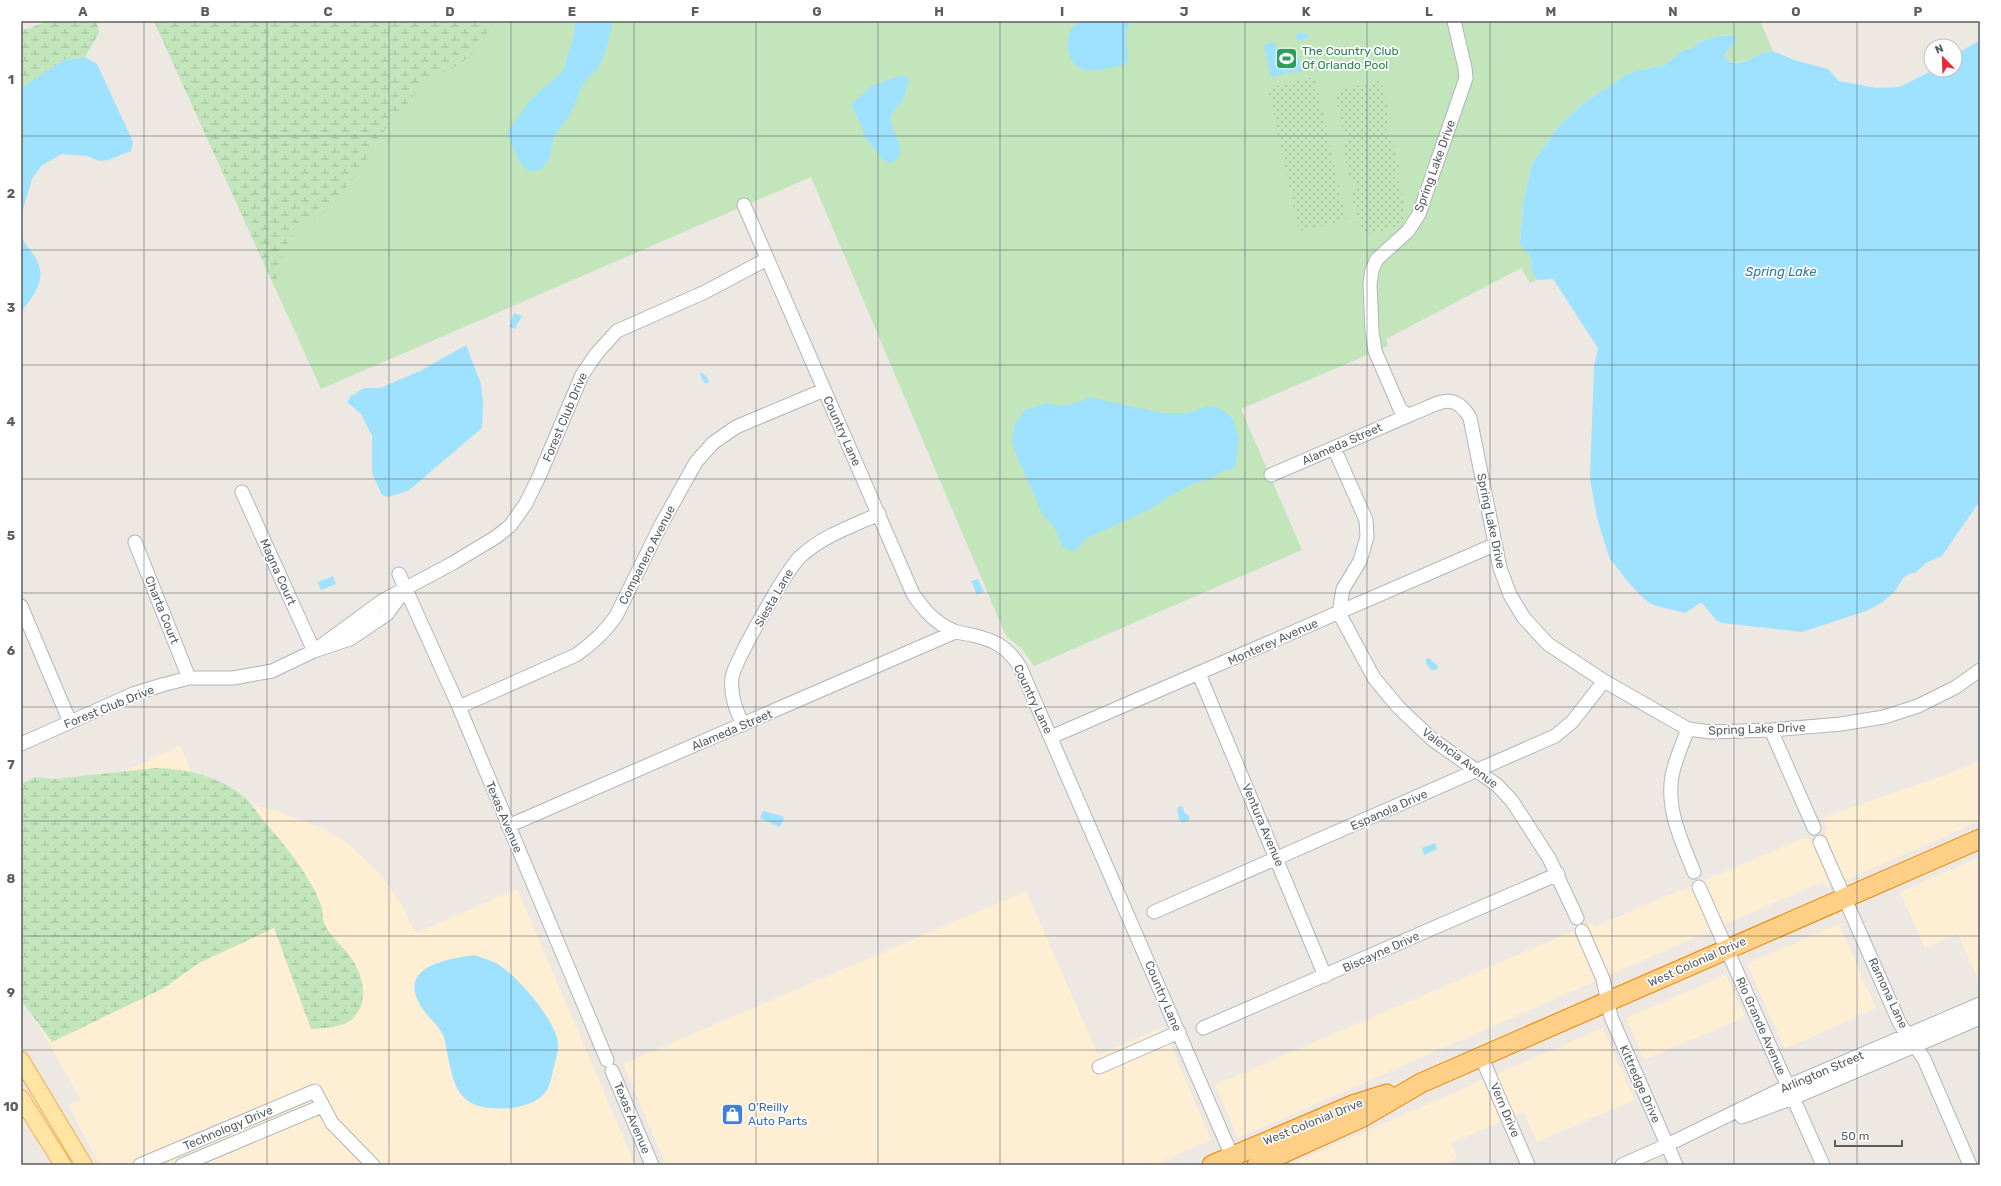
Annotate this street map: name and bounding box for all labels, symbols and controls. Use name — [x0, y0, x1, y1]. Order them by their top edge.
text: A — [78, 4, 88, 19]
text: B — [200, 4, 210, 19]
text: C — [323, 4, 333, 19]
text: D — [445, 4, 455, 19]
text: E — [568, 4, 576, 19]
text: F — [691, 4, 699, 19]
text: G — [812, 4, 822, 19]
text: H — [934, 4, 944, 19]
text: I — [1060, 4, 1064, 19]
text: J — [1180, 4, 1188, 19]
text: K — [1302, 4, 1311, 19]
text: L — [1425, 4, 1433, 19]
text: M — [1546, 4, 1556, 19]
text: N — [1668, 4, 1678, 19]
text: O — [1791, 4, 1801, 19]
text: P — [1914, 4, 1923, 19]
north arrow — [1923, 38, 1963, 78]
text: N — [1933, 42, 1946, 57]
place label: The Country Club Of Orlando Pool — [1302, 44, 1399, 72]
sports icon: The Country Club Of Orlando Pool — [1273, 45, 1299, 71]
text: 1 — [8, 72, 14, 87]
street label: Spring Lake Drive — [1412, 118, 1458, 214]
text: 2 — [7, 186, 15, 201]
water label: Spring Lake — [1745, 264, 1817, 280]
text: 3 — [7, 300, 16, 315]
street label: Forest Club Drive — [540, 370, 590, 464]
street label: Country Lane — [820, 394, 864, 468]
text: 4 — [7, 414, 16, 429]
street label: Alameda Street — [1300, 420, 1385, 468]
street label: Spring Lake Drive — [1474, 472, 1508, 570]
street label: Companero Avenue — [616, 503, 678, 607]
text: 5 — [7, 528, 15, 543]
street label: Magna Court — [257, 536, 299, 608]
street label: Siesta Lane — [752, 566, 796, 630]
street label: Charta Court — [142, 574, 182, 646]
street label: Monterey Avenue — [1226, 616, 1320, 668]
text: 6 — [7, 643, 16, 658]
street label: Country Lane — [1011, 662, 1055, 736]
street label: Forest Club Drive — [62, 682, 156, 731]
street label: Alameda Street — [690, 707, 775, 753]
street label: Spring Lake Drive — [1708, 720, 1806, 738]
street label: Valencia Avenue — [1419, 725, 1501, 791]
text: 7 — [7, 757, 15, 772]
street label: Texas Avenue — [483, 779, 525, 855]
street label: Ventura Avenue — [1239, 781, 1287, 869]
street label: Espanola Drive — [1348, 787, 1430, 833]
text: 8 — [7, 871, 16, 886]
street label: Biscayne Drive — [1340, 929, 1422, 975]
street label: West Colonial Drive — [1646, 934, 1749, 990]
street label: Ramona Lane — [1866, 955, 1911, 1031]
street label: Country Lane — [1142, 959, 1184, 1034]
street label: Rio Grande Avenue — [1733, 975, 1789, 1077]
text: 9 — [7, 985, 15, 1000]
street label: Kittredge Drive — [1617, 1043, 1663, 1125]
street label: Arlington Street — [1778, 1048, 1866, 1096]
street label: Texas Avenue — [611, 1080, 653, 1156]
street label: Vern Drive — [1487, 1081, 1523, 1140]
street label: West Colonial Drive — [1261, 1096, 1365, 1148]
text: 10 — [3, 1099, 19, 1114]
place label: O'Reilly Auto Parts — [748, 1100, 807, 1128]
shop icon: O'Reilly Auto Parts — [719, 1101, 745, 1127]
street label: Technology Drive — [181, 1103, 275, 1153]
scale bar — [1835, 1122, 1902, 1148]
text: 50 m — [1841, 1129, 1869, 1143]

